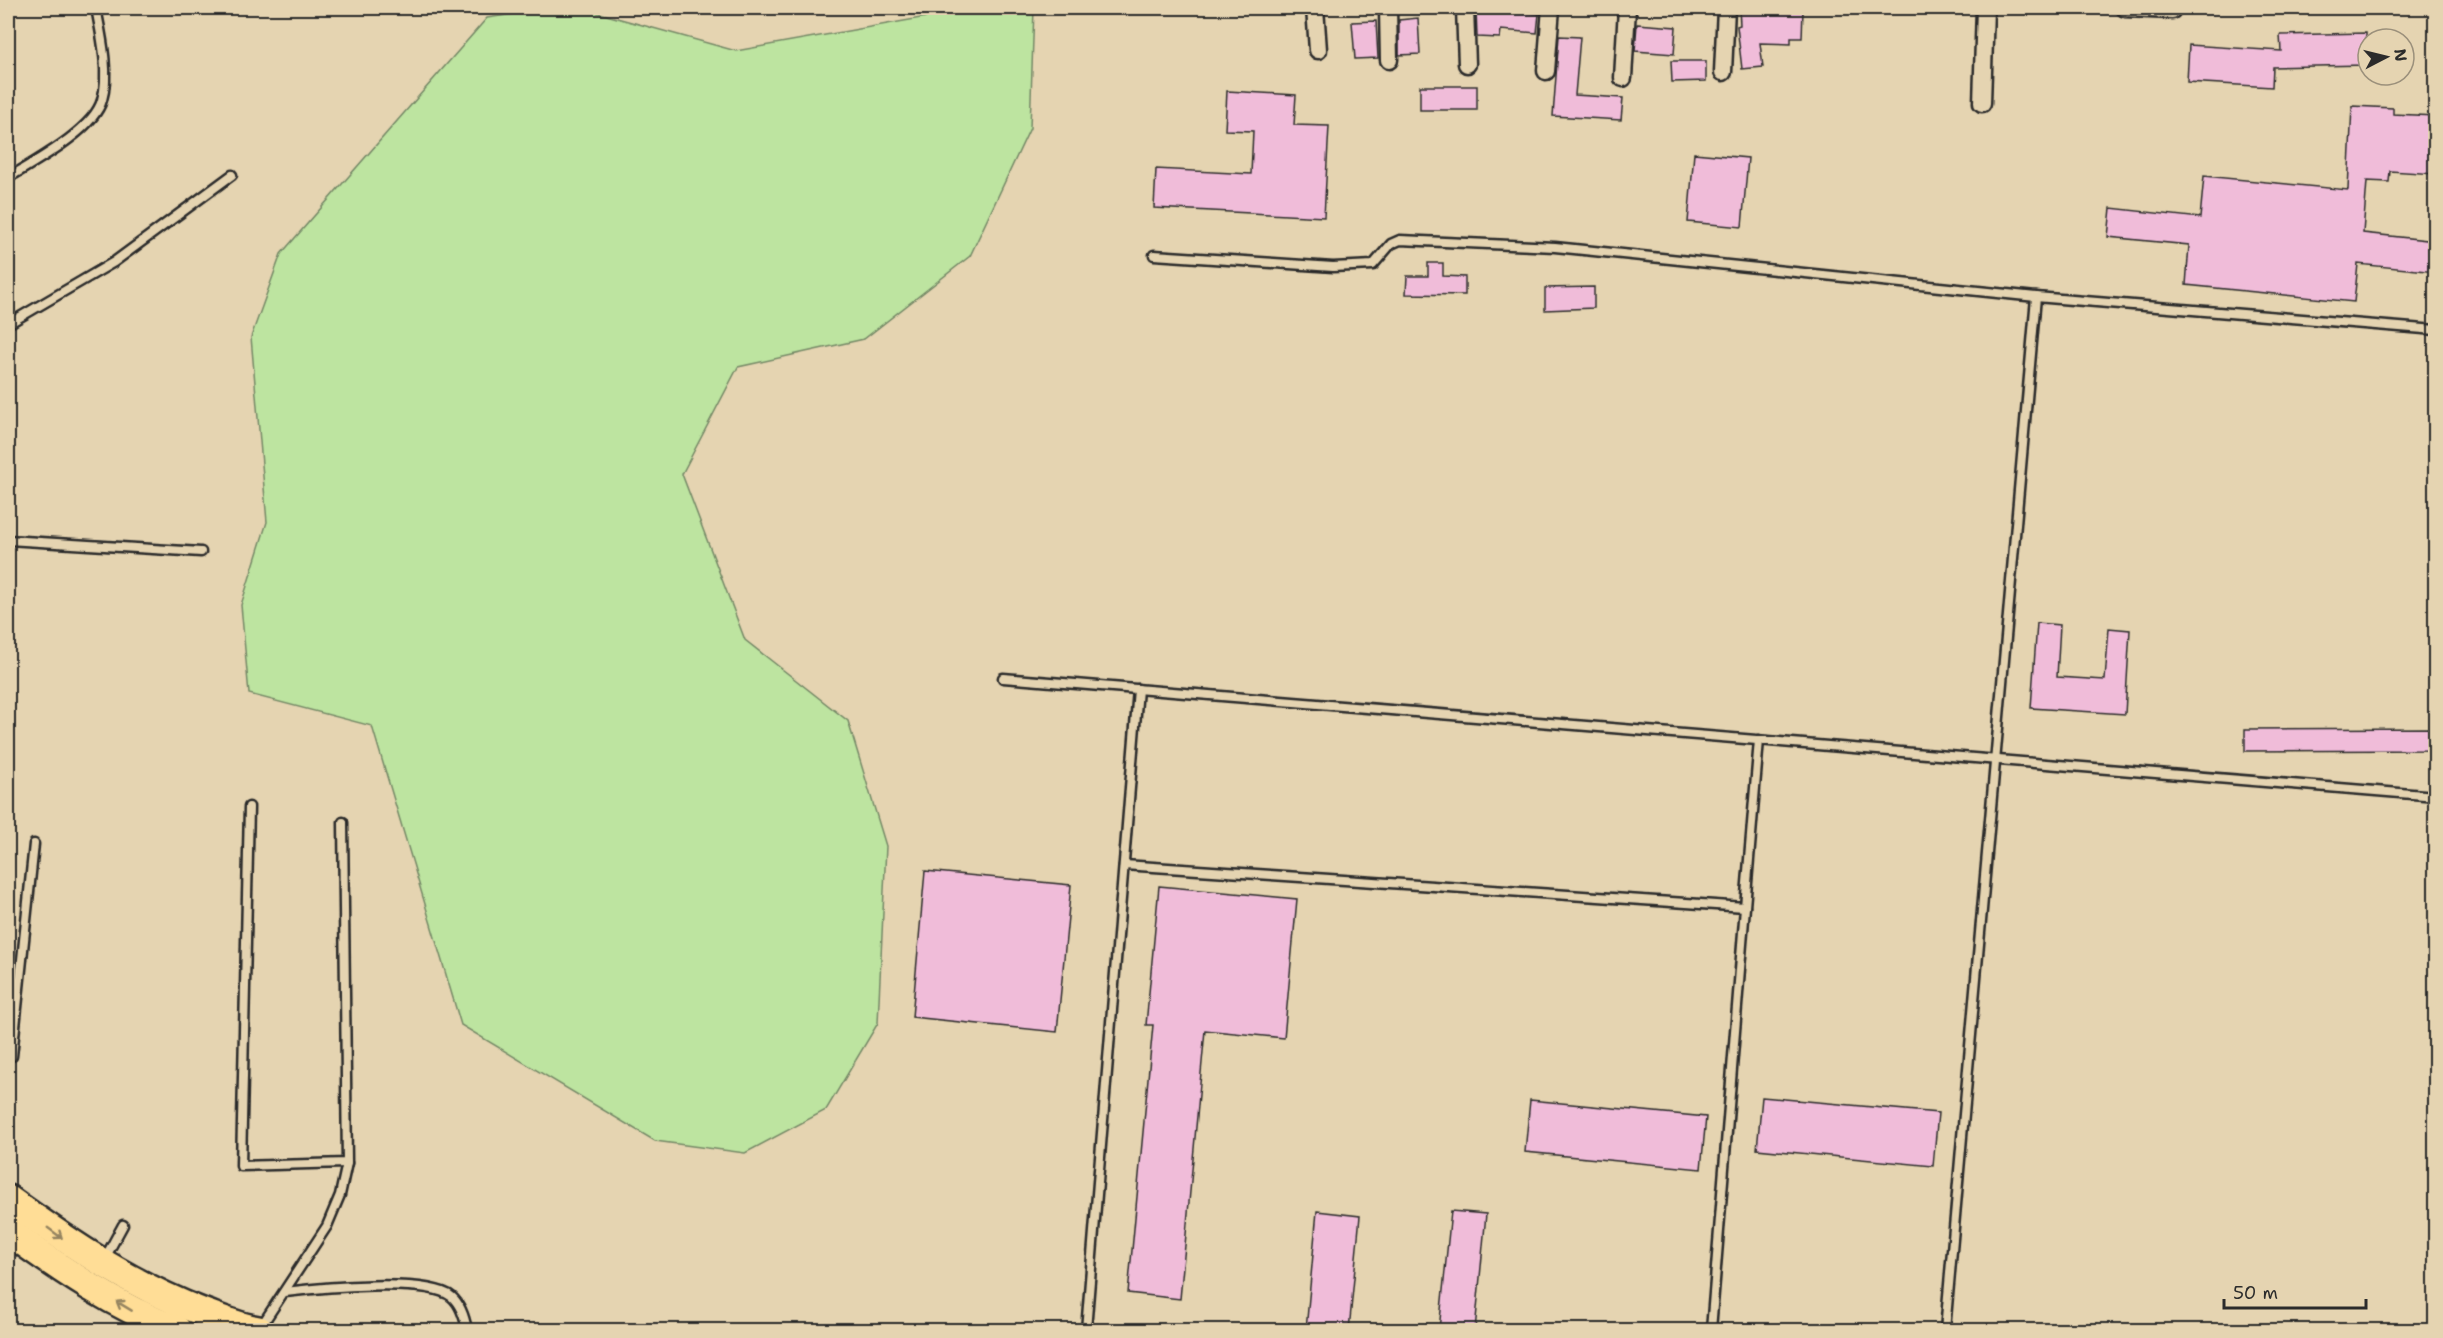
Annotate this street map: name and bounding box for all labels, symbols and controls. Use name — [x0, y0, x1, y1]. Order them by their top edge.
north arrow — [2356, 27, 2416, 87]
text: N — [2389, 48, 2412, 63]
one-way arrow — [46, 1227, 62, 1239]
scale bar — [2224, 1272, 2366, 1310]
text: 50 m — [2233, 1281, 2278, 1305]
one-way arrow — [116, 1300, 133, 1312]

